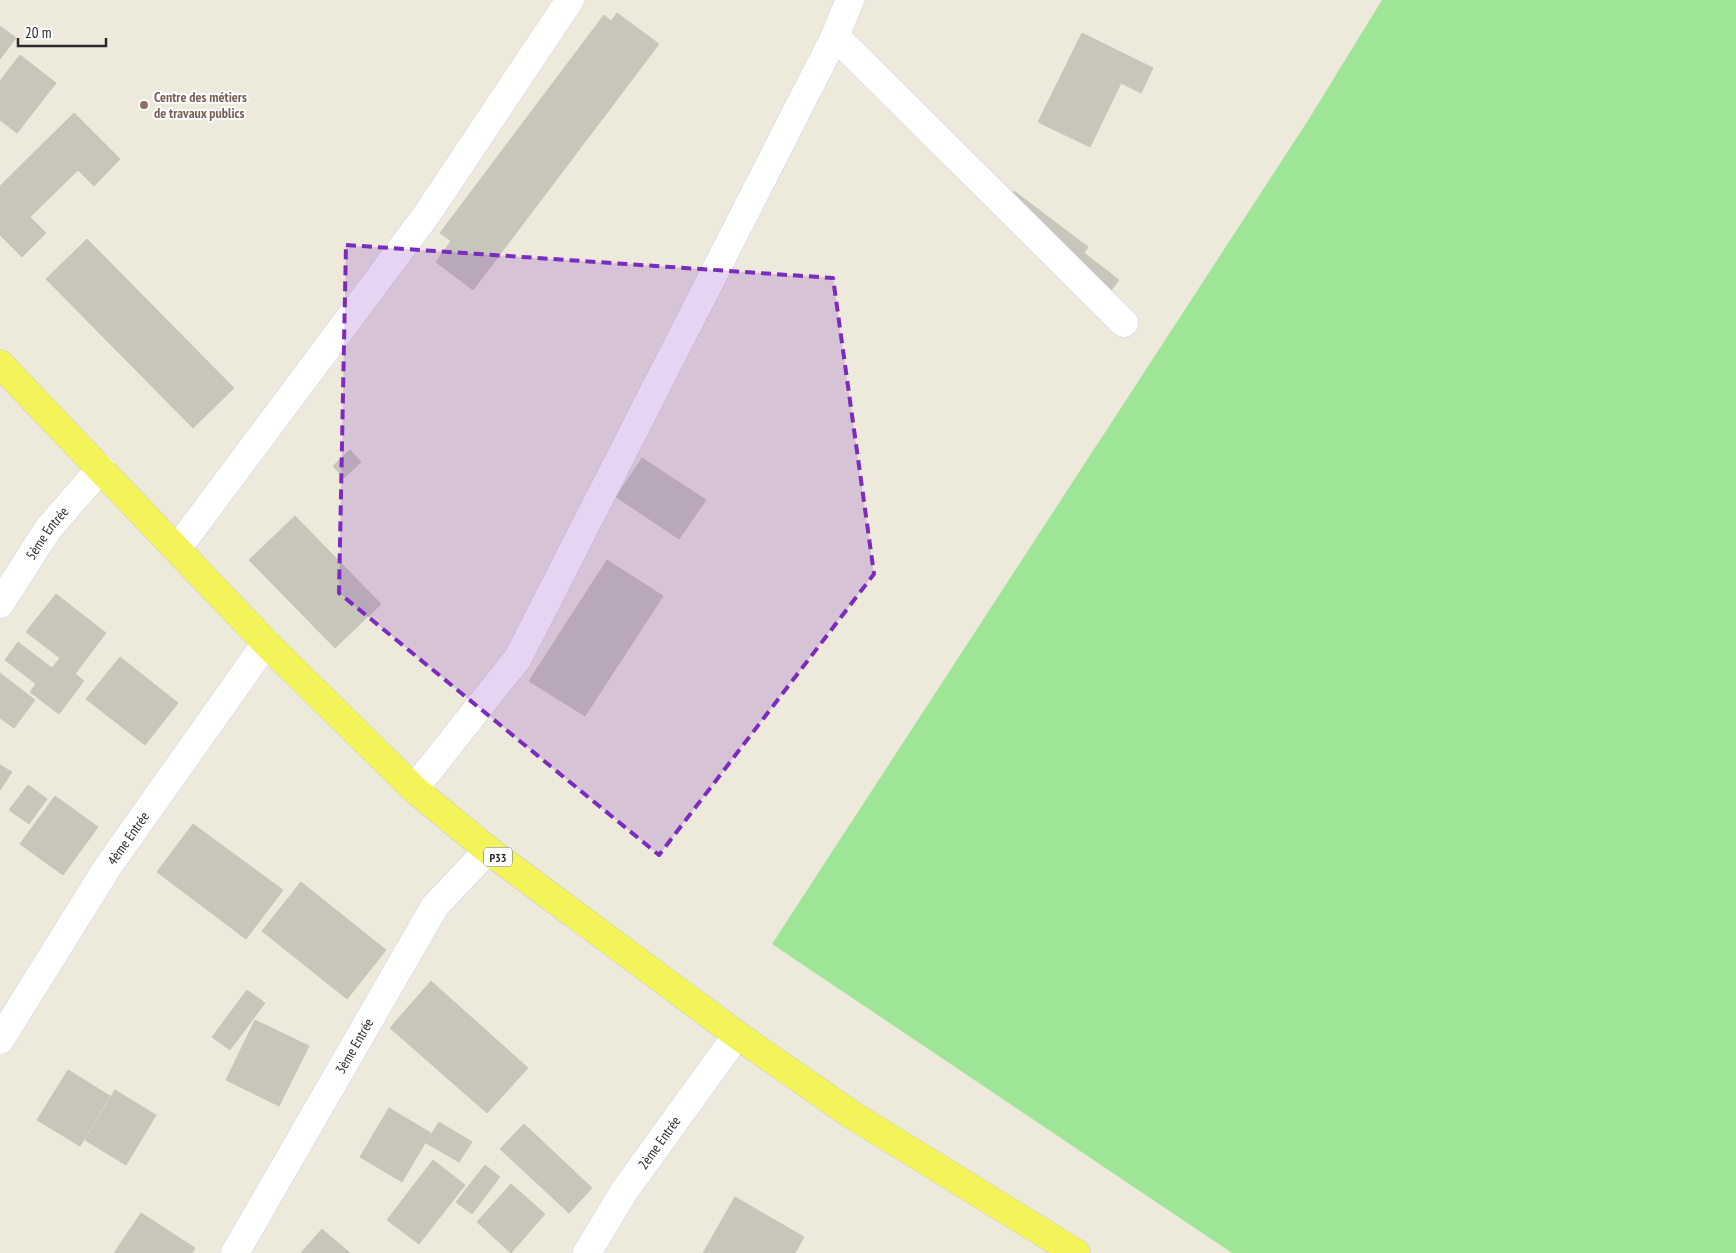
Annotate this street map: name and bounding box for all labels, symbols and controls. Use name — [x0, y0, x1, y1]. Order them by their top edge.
scale bar — [18, 15, 105, 47]
text: 20 m — [25, 23, 51, 42]
place label: Centre des métiers de travaux publics — [154, 88, 247, 122]
marker: Centre des métiers de travaux publics — [138, 99, 150, 111]
street label: 5ème Entrée — [22, 503, 72, 563]
street label: 4ème Entrée — [103, 808, 153, 868]
road number: P33 — [484, 848, 512, 866]
street label: 3ème Entrée — [331, 1015, 378, 1077]
street label: 2ème Entrée — [634, 1112, 685, 1173]

